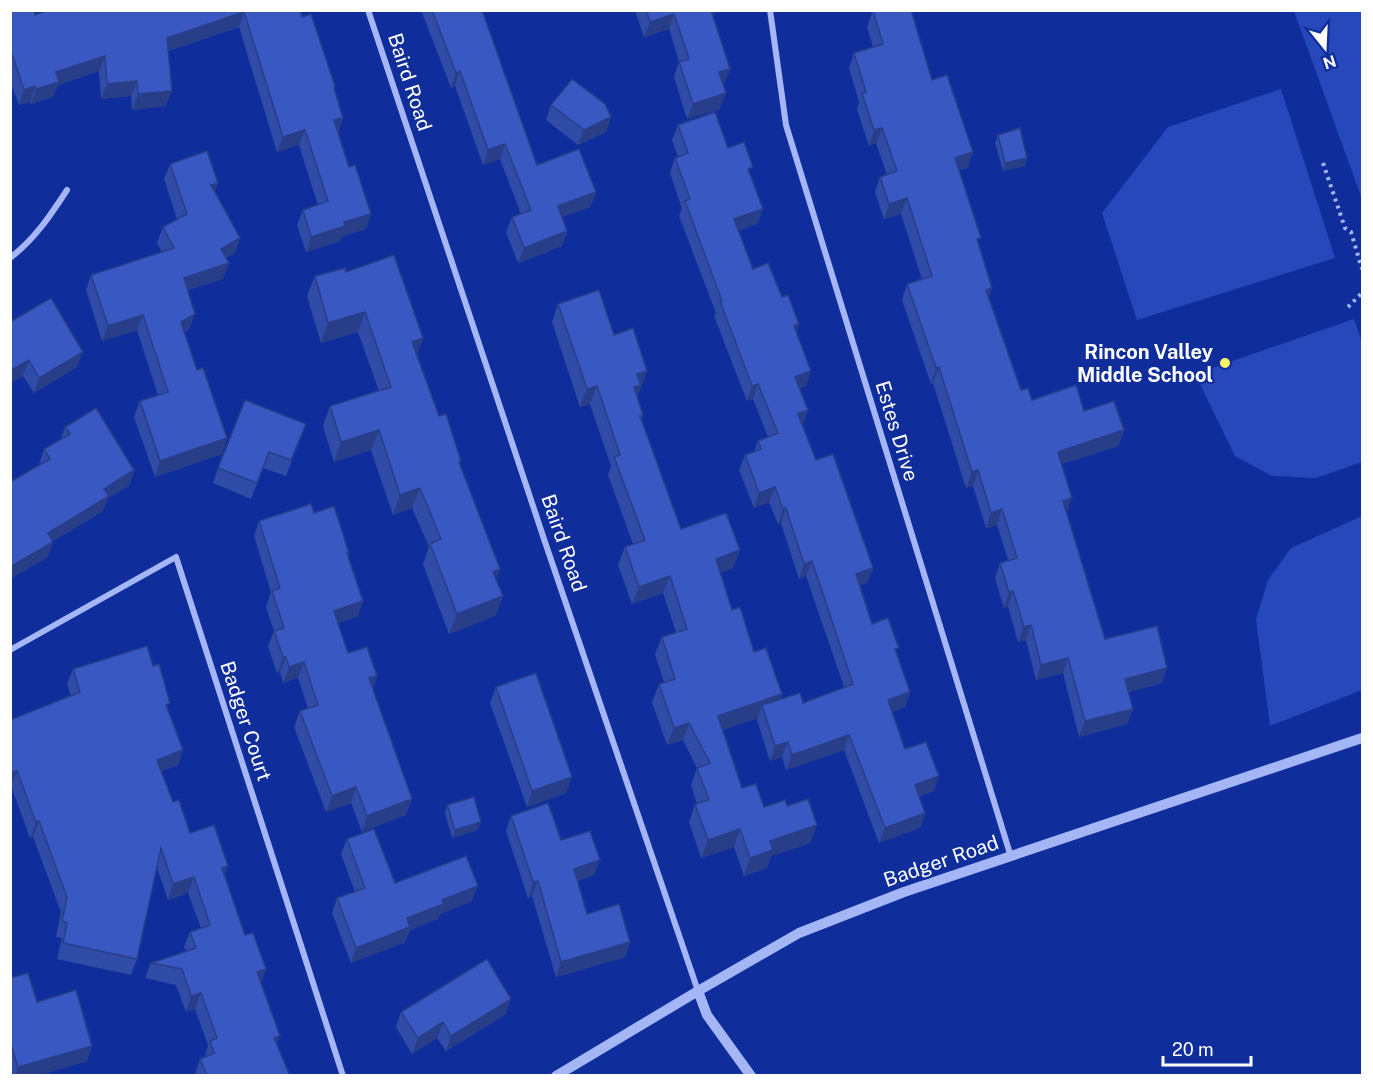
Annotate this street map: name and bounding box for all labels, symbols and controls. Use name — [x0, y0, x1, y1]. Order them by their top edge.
north arrow — [1295, 18, 1355, 78]
street label: Baird Road — [383, 30, 437, 134]
text: N — [1321, 51, 1338, 73]
place label: Rincon Valley Middle School — [1077, 340, 1213, 387]
marker: Rincon Valley Middle School — [1218, 356, 1232, 370]
street label: Estes Drive — [870, 378, 924, 484]
street label: Baird Road — [536, 491, 592, 595]
street label: Badger Court — [215, 658, 277, 784]
street label: Badger Road — [880, 830, 1002, 892]
scale bar — [1163, 1029, 1252, 1067]
text: 20 m — [1172, 1039, 1214, 1060]

